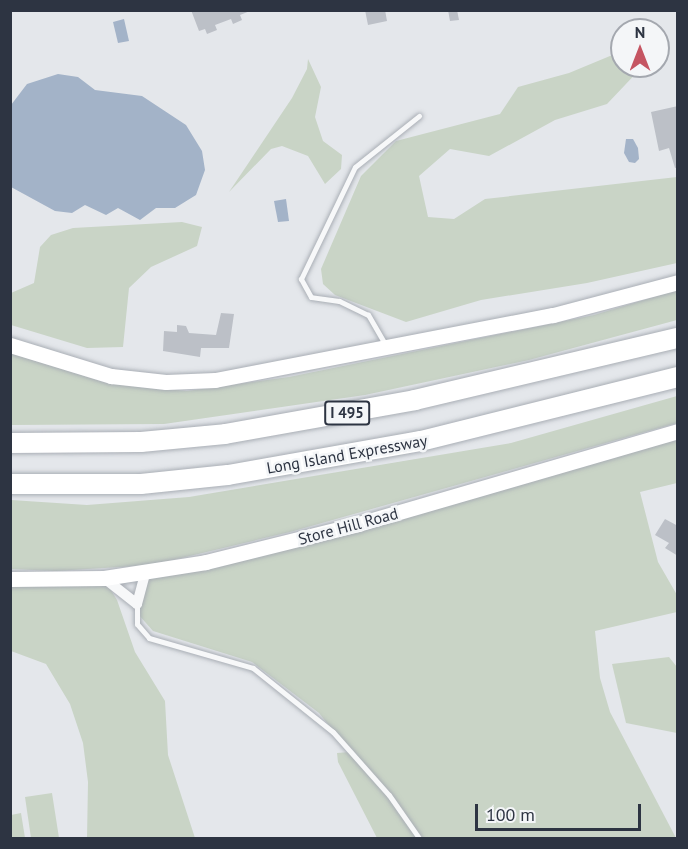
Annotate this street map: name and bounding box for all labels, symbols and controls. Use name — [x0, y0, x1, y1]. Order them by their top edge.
north arrow — [610, 18, 670, 78]
text: N — [635, 22, 645, 42]
road number: I 495 — [323, 401, 371, 425]
street label: Long Island Expressway — [265, 430, 429, 478]
street label: Store Hill Road — [296, 503, 400, 549]
scale bar — [478, 792, 644, 830]
text: 100 m — [486, 803, 535, 826]

